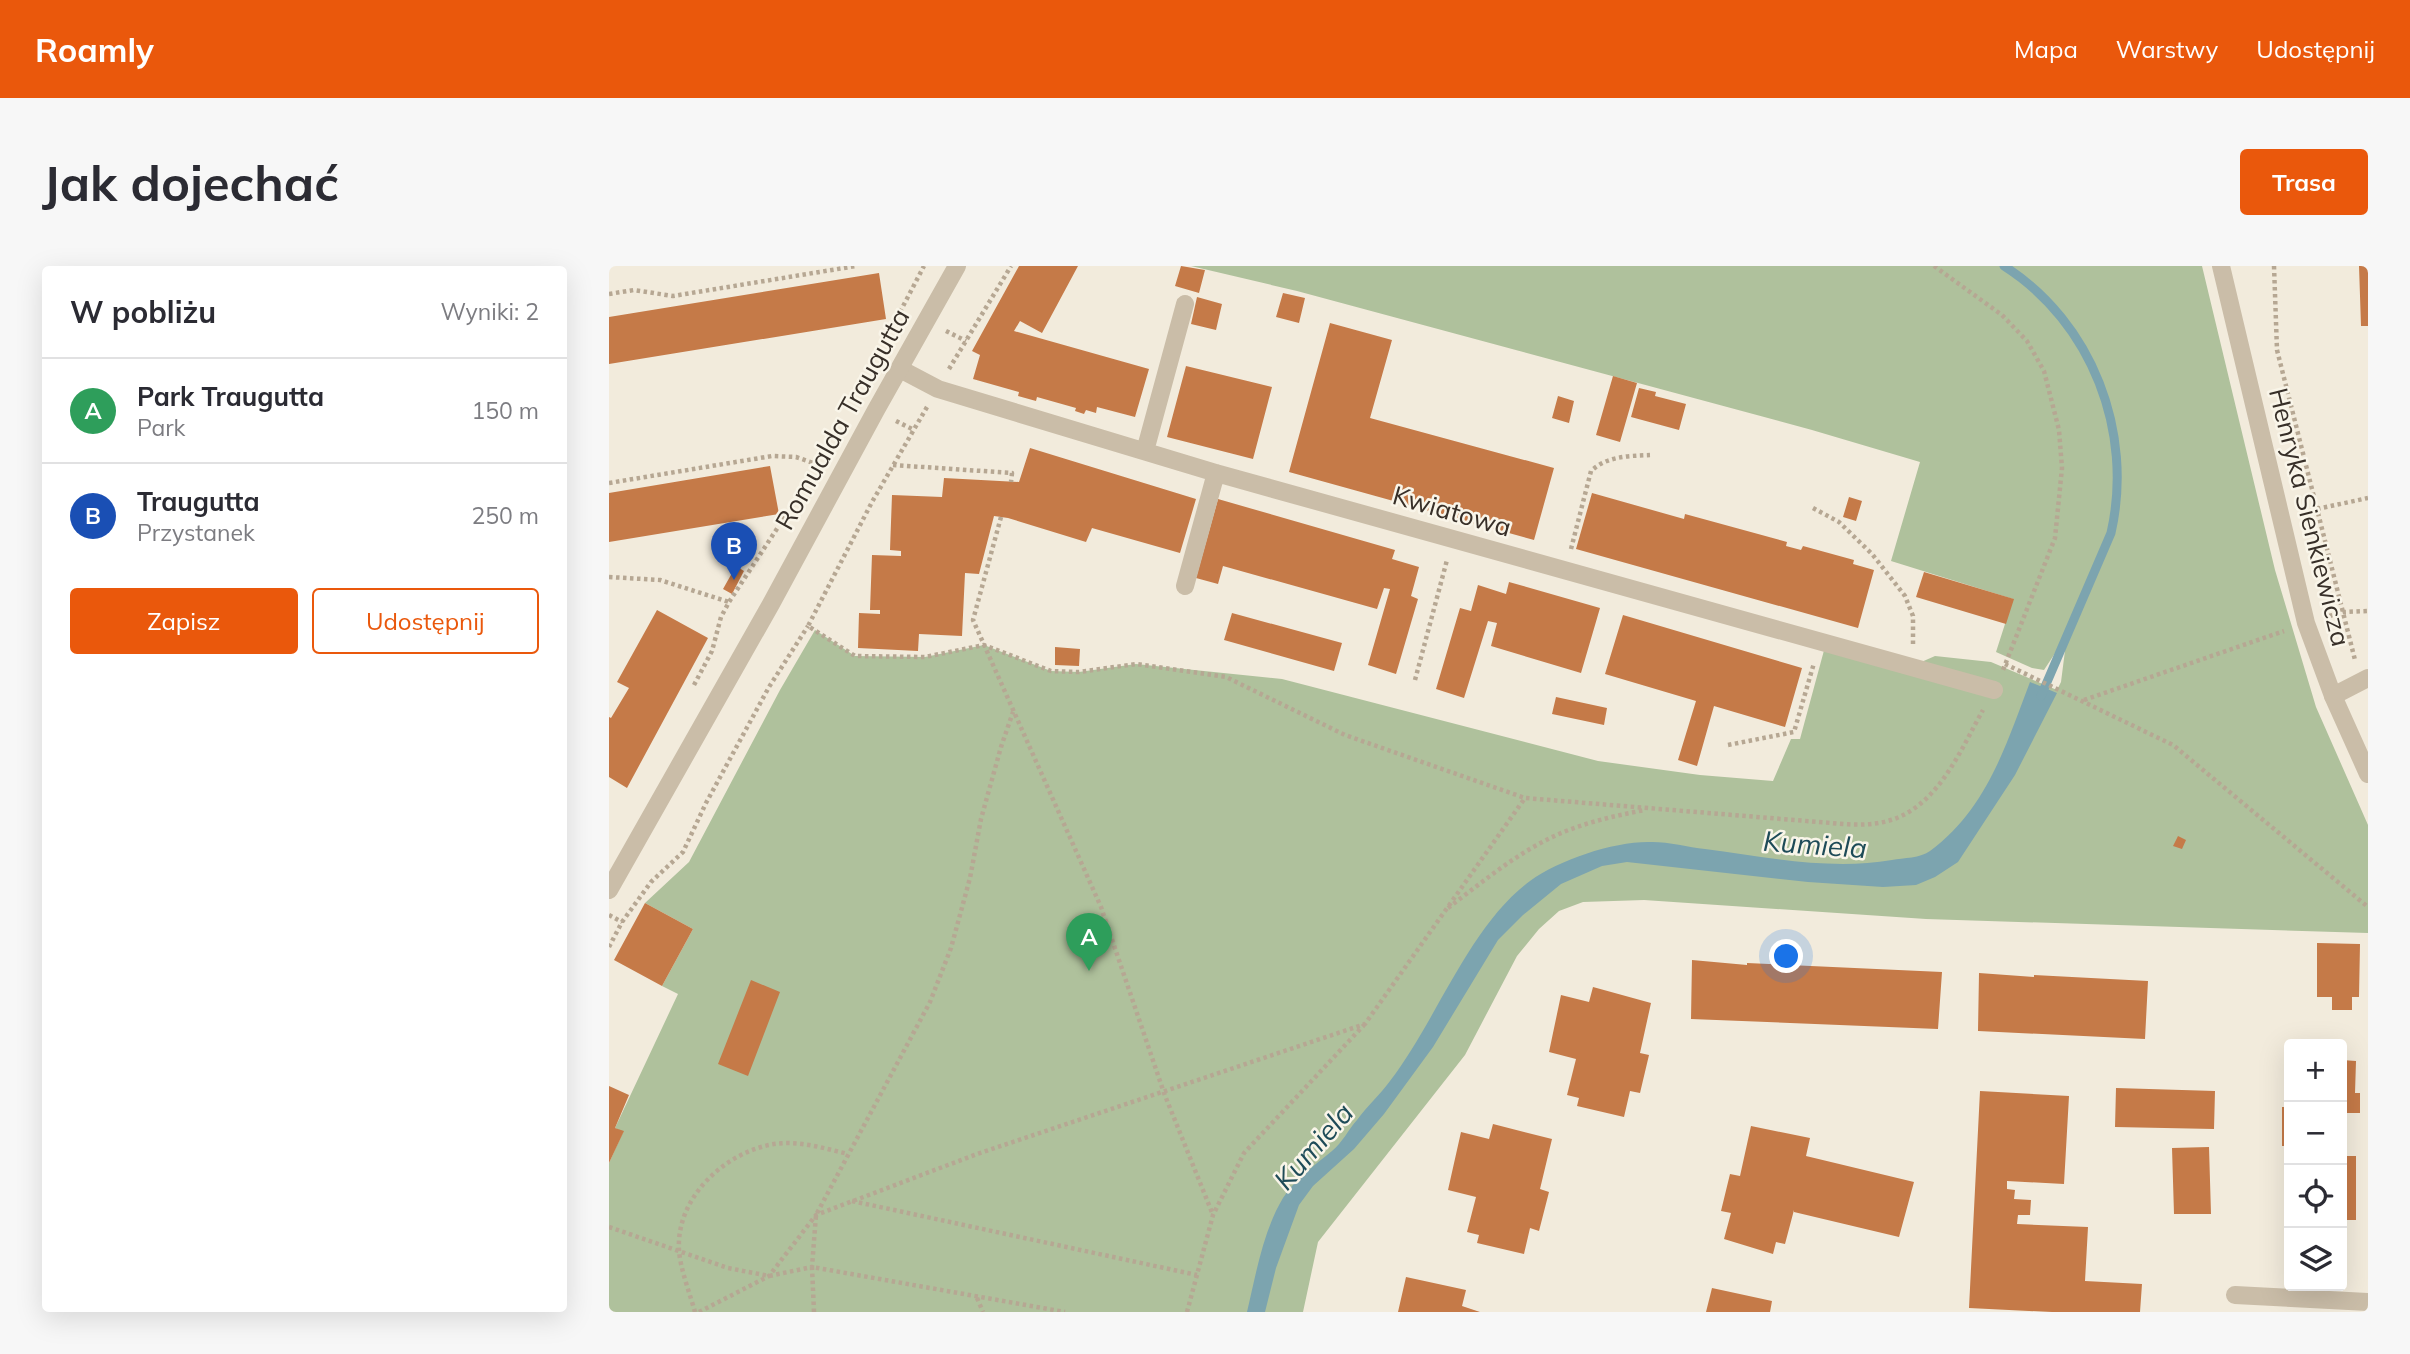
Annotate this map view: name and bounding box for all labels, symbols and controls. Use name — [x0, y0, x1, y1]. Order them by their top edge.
text: Roamly — [35, 29, 154, 70]
text: Mapa — [2014, 34, 2078, 64]
text: Warstwy — [2116, 34, 2218, 64]
text: Udostępnij — [2256, 34, 2375, 64]
button: Trasa — [2240, 149, 2368, 215]
text: Jak dojechać — [42, 152, 339, 213]
text: W pobliżu — [70, 293, 216, 331]
text: Wyniki: 2 — [441, 297, 539, 326]
street label: Romualda Traugutta — [767, 303, 917, 535]
text: Park Traugutta — [137, 380, 324, 413]
street label: Henryka Sienkiewicza — [2262, 384, 2358, 650]
text: A — [84, 396, 102, 425]
text: 150 m — [471, 396, 539, 425]
text: Park — [137, 413, 185, 442]
street label: Kwiatowa — [1389, 478, 1515, 544]
text: Traugutta — [137, 485, 260, 518]
text: B — [85, 501, 101, 530]
text: 250 m — [471, 501, 539, 530]
text: Przystanek — [137, 518, 255, 547]
pin: B — [711, 522, 757, 580]
button: Zapisz — [70, 588, 298, 654]
button: Udostępnij — [312, 588, 539, 654]
water label: Kumiela — [1762, 823, 1868, 865]
pin: A — [1066, 913, 1112, 971]
your location — [1769, 939, 1803, 973]
map controls — [2284, 1039, 2347, 1291]
button: + — [2284, 1039, 2347, 1102]
water label: Kumiela — [1266, 1095, 1360, 1197]
button: − — [2284, 1102, 2347, 1165]
button: locate — [2284, 1165, 2347, 1228]
button: layers — [2284, 1228, 2347, 1291]

